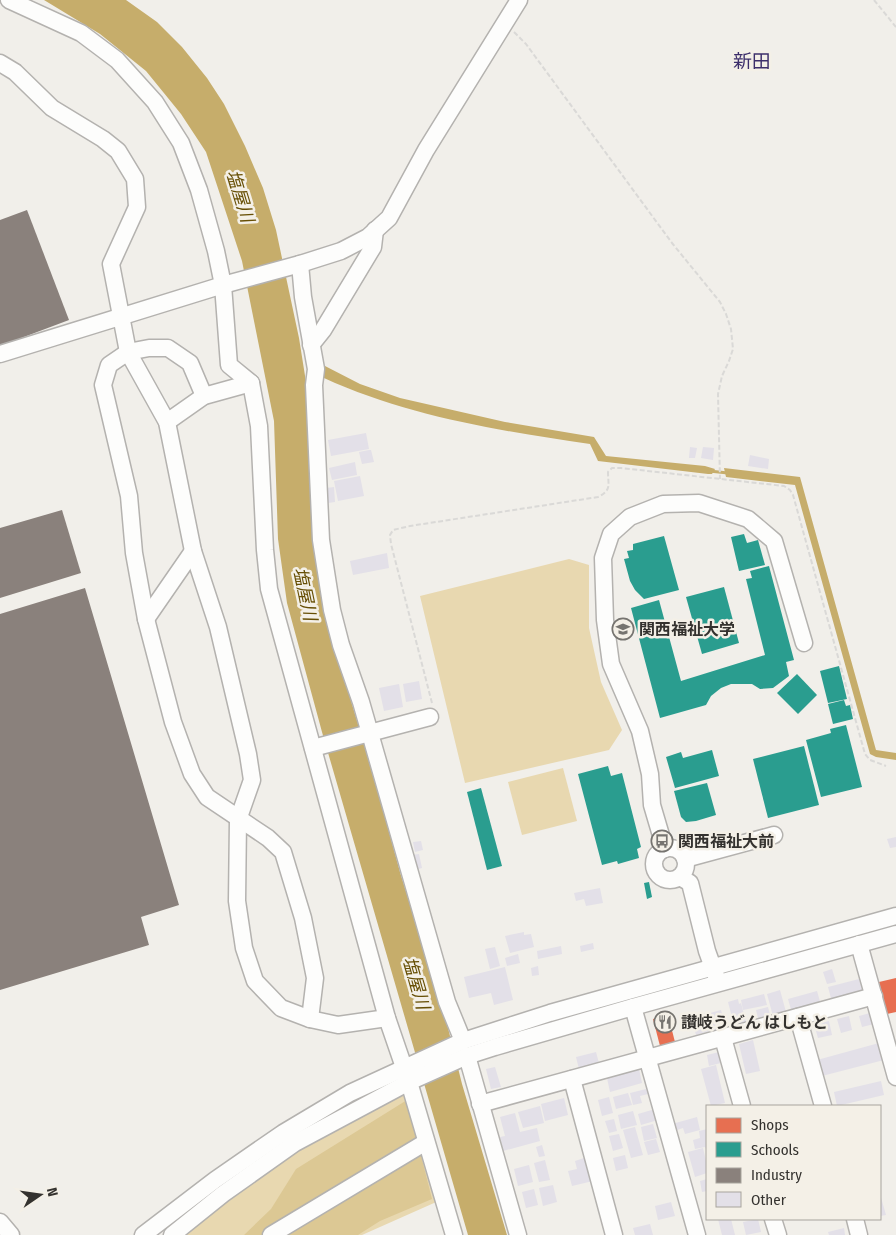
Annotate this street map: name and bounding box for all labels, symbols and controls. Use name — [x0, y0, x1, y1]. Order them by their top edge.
district label: 新田 — [733, 50, 771, 73]
water label: 塩屋川 — [222, 167, 259, 227]
water label: 塩屋川 — [289, 565, 322, 625]
school or university icon: 関西福祉大学 — [611, 617, 635, 641]
place label: 関西福祉大学 — [639, 620, 735, 639]
bus stop icon: 関西福祉大前 — [650, 829, 674, 853]
place label: 関西福祉大前 — [678, 832, 774, 851]
water label: 塩屋川 — [398, 954, 435, 1014]
restaurant icon: 讃岐うどん はしもと — [653, 1010, 677, 1034]
place label: 讃岐うどん はしもと — [681, 1013, 828, 1032]
legend — [706, 1105, 881, 1220]
text: Shops — [751, 1116, 789, 1134]
text: Schools — [751, 1141, 799, 1159]
text: Industry — [751, 1166, 802, 1184]
north arrow — [15, 1170, 65, 1220]
text: N — [43, 1186, 61, 1198]
text: Other — [751, 1191, 787, 1209]

